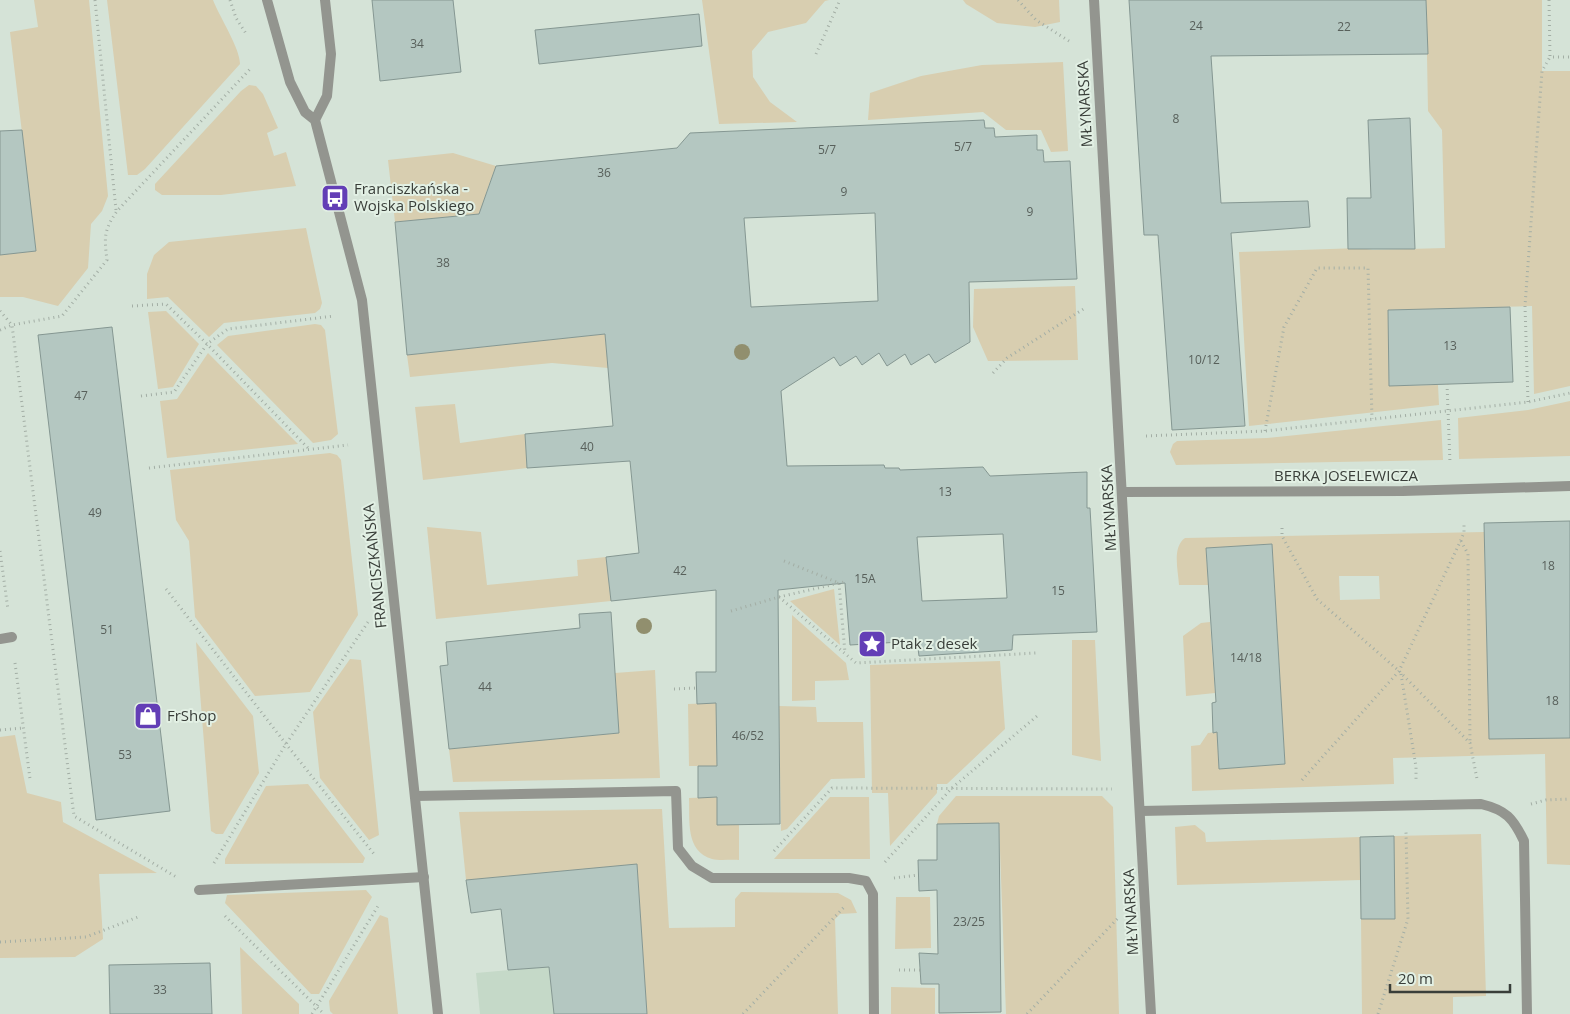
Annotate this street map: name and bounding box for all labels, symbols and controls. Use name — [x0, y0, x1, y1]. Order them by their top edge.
house number: 24 — [1189, 17, 1203, 34]
house number: 22 — [1337, 18, 1351, 35]
house number: 34 — [410, 35, 424, 52]
street label: MŁYNARSKA — [1072, 60, 1096, 148]
house number: 8 — [1173, 110, 1180, 127]
house number: 5/7 — [954, 138, 972, 155]
house number: 5/7 — [818, 141, 836, 158]
house number: 36 — [597, 164, 611, 181]
place label: Franciszkańska - Wojska Polskiego — [354, 178, 474, 215]
bus stop icon: Franciszkańska - Wojska Polskiego — [320, 183, 350, 213]
house number: 9 — [841, 183, 848, 200]
house number: 9 — [1027, 203, 1034, 220]
house number: 38 — [436, 254, 450, 271]
house number: 13 — [1443, 337, 1457, 354]
house number: 10/12 — [1188, 351, 1220, 368]
house number: 47 — [74, 387, 88, 404]
house number: 40 — [580, 438, 594, 455]
street label: MŁYNARSKA — [1096, 464, 1120, 552]
street label: BERKA JOSELEWICZA — [1274, 465, 1418, 485]
house number: 13 — [938, 483, 952, 500]
street label: FRANCISZKAŃSKA — [357, 502, 390, 629]
house number: 49 — [88, 504, 102, 521]
house number: 18 — [1541, 557, 1555, 574]
house number: 42 — [673, 562, 687, 579]
house number: 15A — [854, 570, 876, 587]
house number: 15 — [1051, 582, 1065, 599]
house number: 51 — [100, 621, 114, 638]
place icon: Ptak z desek — [857, 629, 887, 659]
place label: Ptak z desek — [891, 633, 978, 653]
house number: 14/18 — [1230, 649, 1262, 666]
house number: 44 — [478, 678, 492, 695]
house number: 18 — [1545, 692, 1559, 709]
shop icon: FrShop — [133, 701, 163, 731]
place label: FrShop — [167, 705, 217, 725]
house number: 46/52 — [732, 727, 764, 744]
house number: 53 — [118, 746, 132, 763]
street label: MŁYNARSKA — [1118, 868, 1142, 956]
house number: 23/25 — [953, 913, 985, 930]
scale bar — [1390, 962, 1510, 994]
text: 20 m — [1398, 968, 1433, 988]
house number: 33 — [153, 981, 167, 998]

